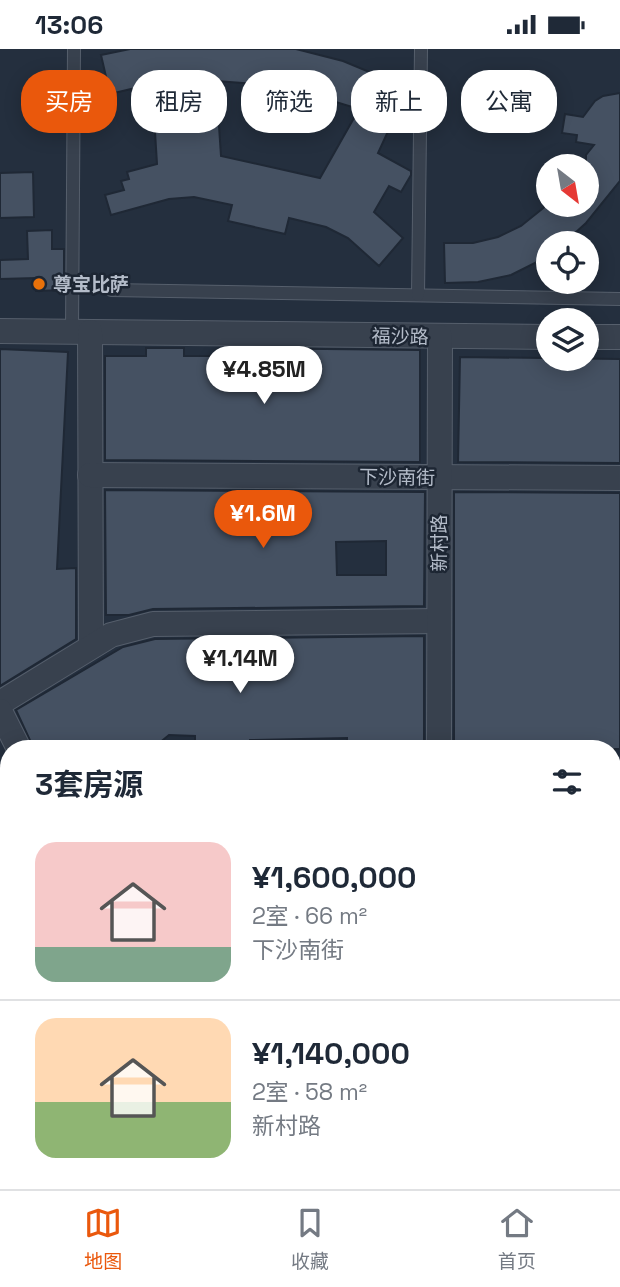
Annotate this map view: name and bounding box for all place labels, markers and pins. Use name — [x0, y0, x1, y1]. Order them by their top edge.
place label: 尊宝比萨 — [53, 272, 129, 297]
marker: 尊宝比萨 — [31, 276, 47, 292]
pin: ¥4.85M — [207, 347, 321, 406]
pin: ¥1.6M — [214, 491, 312, 550]
pin: ¥1.14M — [183, 635, 297, 695]

